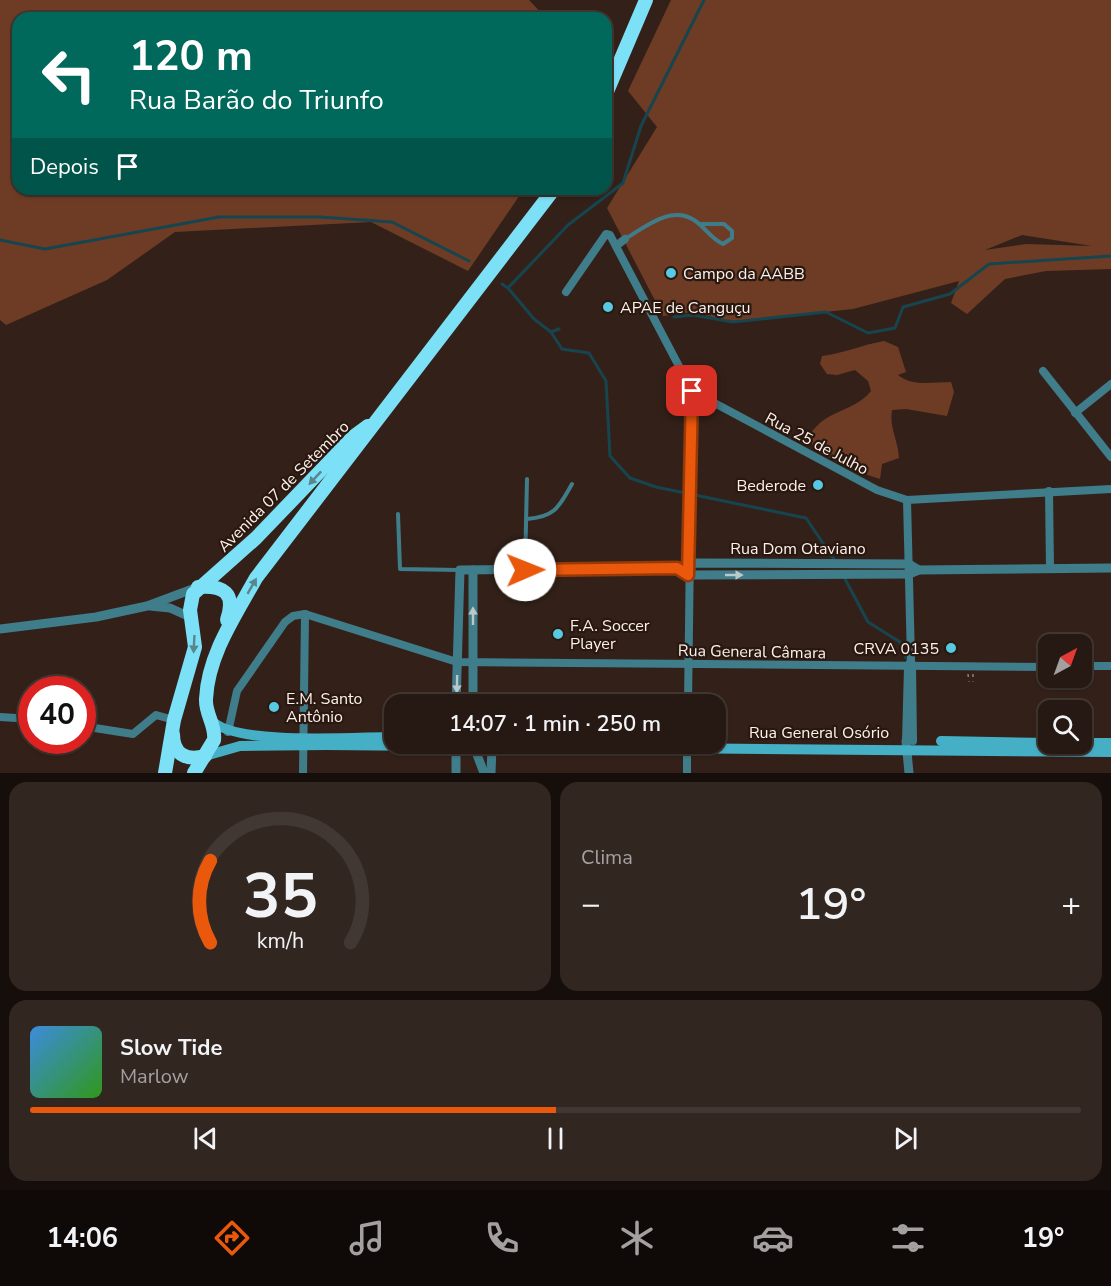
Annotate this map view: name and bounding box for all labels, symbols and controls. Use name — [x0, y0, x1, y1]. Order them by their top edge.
text: 120 m — [129, 28, 253, 85]
icon: left — [30, 36, 108, 114]
text: Rua Barão do Triunfo — [129, 82, 384, 119]
icon: arrive — [111, 150, 144, 183]
text: Depois — [30, 152, 99, 182]
place label: Campo da AABB — [683, 263, 805, 285]
marker: Campo da AABB — [664, 266, 678, 280]
place label: APAE de Canguçu — [620, 297, 751, 319]
marker: APAE de Canguçu — [601, 300, 615, 314]
pin — [666, 365, 717, 416]
icon: arrive — [675, 374, 708, 407]
street label: Rua 25 de Julho — [761, 407, 872, 481]
street label: Avenida 07 de Setembro — [213, 416, 354, 557]
one-way arrow — [309, 470, 322, 485]
place label: Bederode — [736, 475, 806, 497]
marker: Bederode — [811, 478, 825, 492]
position arrow — [493, 538, 557, 602]
street label: Rua Dom Otaviano — [730, 538, 866, 560]
one-way arrow — [724, 570, 743, 580]
one-way arrow — [246, 578, 257, 594]
one-way arrow — [468, 607, 478, 626]
place label: F.A. Soccer Player — [570, 615, 650, 655]
marker: F.A. Soccer Player — [551, 627, 565, 641]
one-way arrow — [189, 634, 198, 653]
north arrow — [1038, 634, 1092, 688]
map controls — [1038, 634, 1092, 754]
place label: CRVA 0135 — [853, 638, 939, 660]
street label: Rua General Câmara — [678, 640, 826, 664]
marker: CRVA 0135 — [944, 641, 958, 655]
one-way arrow — [452, 674, 462, 693]
speed limit sign: 40 — [18, 676, 96, 754]
place label: E.M. Santo Antônio — [286, 688, 363, 728]
marker: E.M. Santo Antônio — [267, 700, 281, 714]
button: search — [1038, 700, 1092, 754]
text: 14:07 · 1 min · 250 m — [449, 709, 661, 739]
street label: Rua General Osório — [749, 722, 889, 744]
text: Clima — [581, 844, 633, 871]
text: 35 — [243, 854, 317, 939]
text: 19° — [796, 874, 866, 935]
text: − — [581, 882, 601, 927]
text: + — [1061, 882, 1081, 927]
text: km/h — [256, 927, 304, 957]
text: Slow Tide — [120, 1033, 222, 1063]
text: Marlow — [120, 1063, 188, 1090]
icon: previous — [189, 1122, 222, 1155]
icon: pause — [539, 1122, 572, 1155]
icon: next — [889, 1122, 922, 1155]
icon: directions — [211, 1217, 253, 1259]
icon: music — [346, 1217, 388, 1259]
icon: phone — [481, 1217, 523, 1259]
icon: climate — [616, 1217, 658, 1259]
icon: car — [752, 1217, 794, 1259]
icon: filters — [887, 1217, 929, 1259]
text: 14:06 — [47, 1220, 118, 1257]
text: 19° — [1022, 1220, 1064, 1257]

